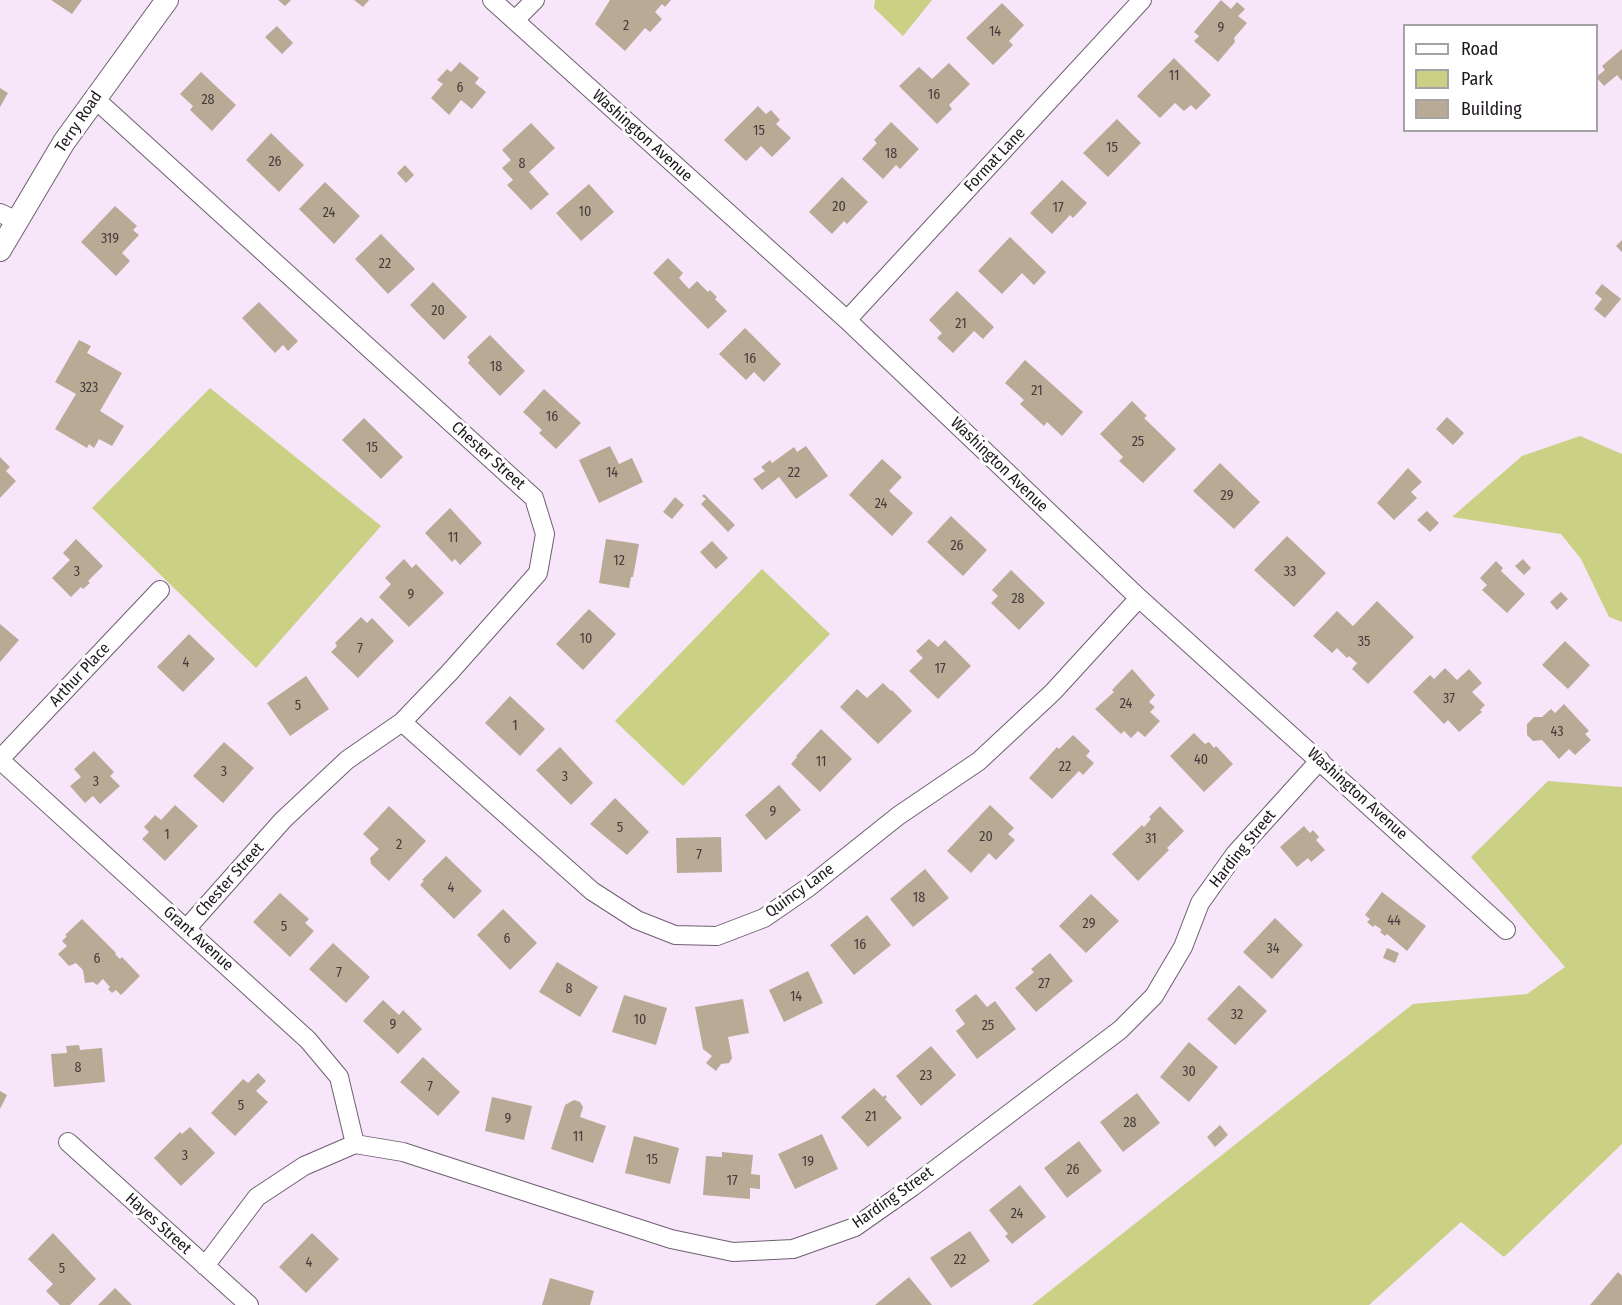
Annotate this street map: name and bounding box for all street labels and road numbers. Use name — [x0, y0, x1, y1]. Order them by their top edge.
street label: Washington Avenue — [588, 86, 696, 186]
street label: Terry Road — [52, 88, 106, 156]
street label: Format Lane — [960, 124, 1030, 196]
street label: Washington Avenue — [946, 414, 1052, 516]
street label: Chester Street — [447, 418, 529, 494]
street label: Arthur Place — [46, 639, 114, 711]
street label: Washington Avenue — [1303, 744, 1411, 844]
street label: Harding Street — [1206, 806, 1280, 892]
street label: Chester Street — [192, 839, 268, 921]
street label: Quincy Lane — [762, 860, 838, 922]
street label: Grant Avenue — [159, 903, 237, 975]
street label: Harding Street — [849, 1163, 937, 1233]
street label: Hayes Street — [121, 1189, 195, 1259]

